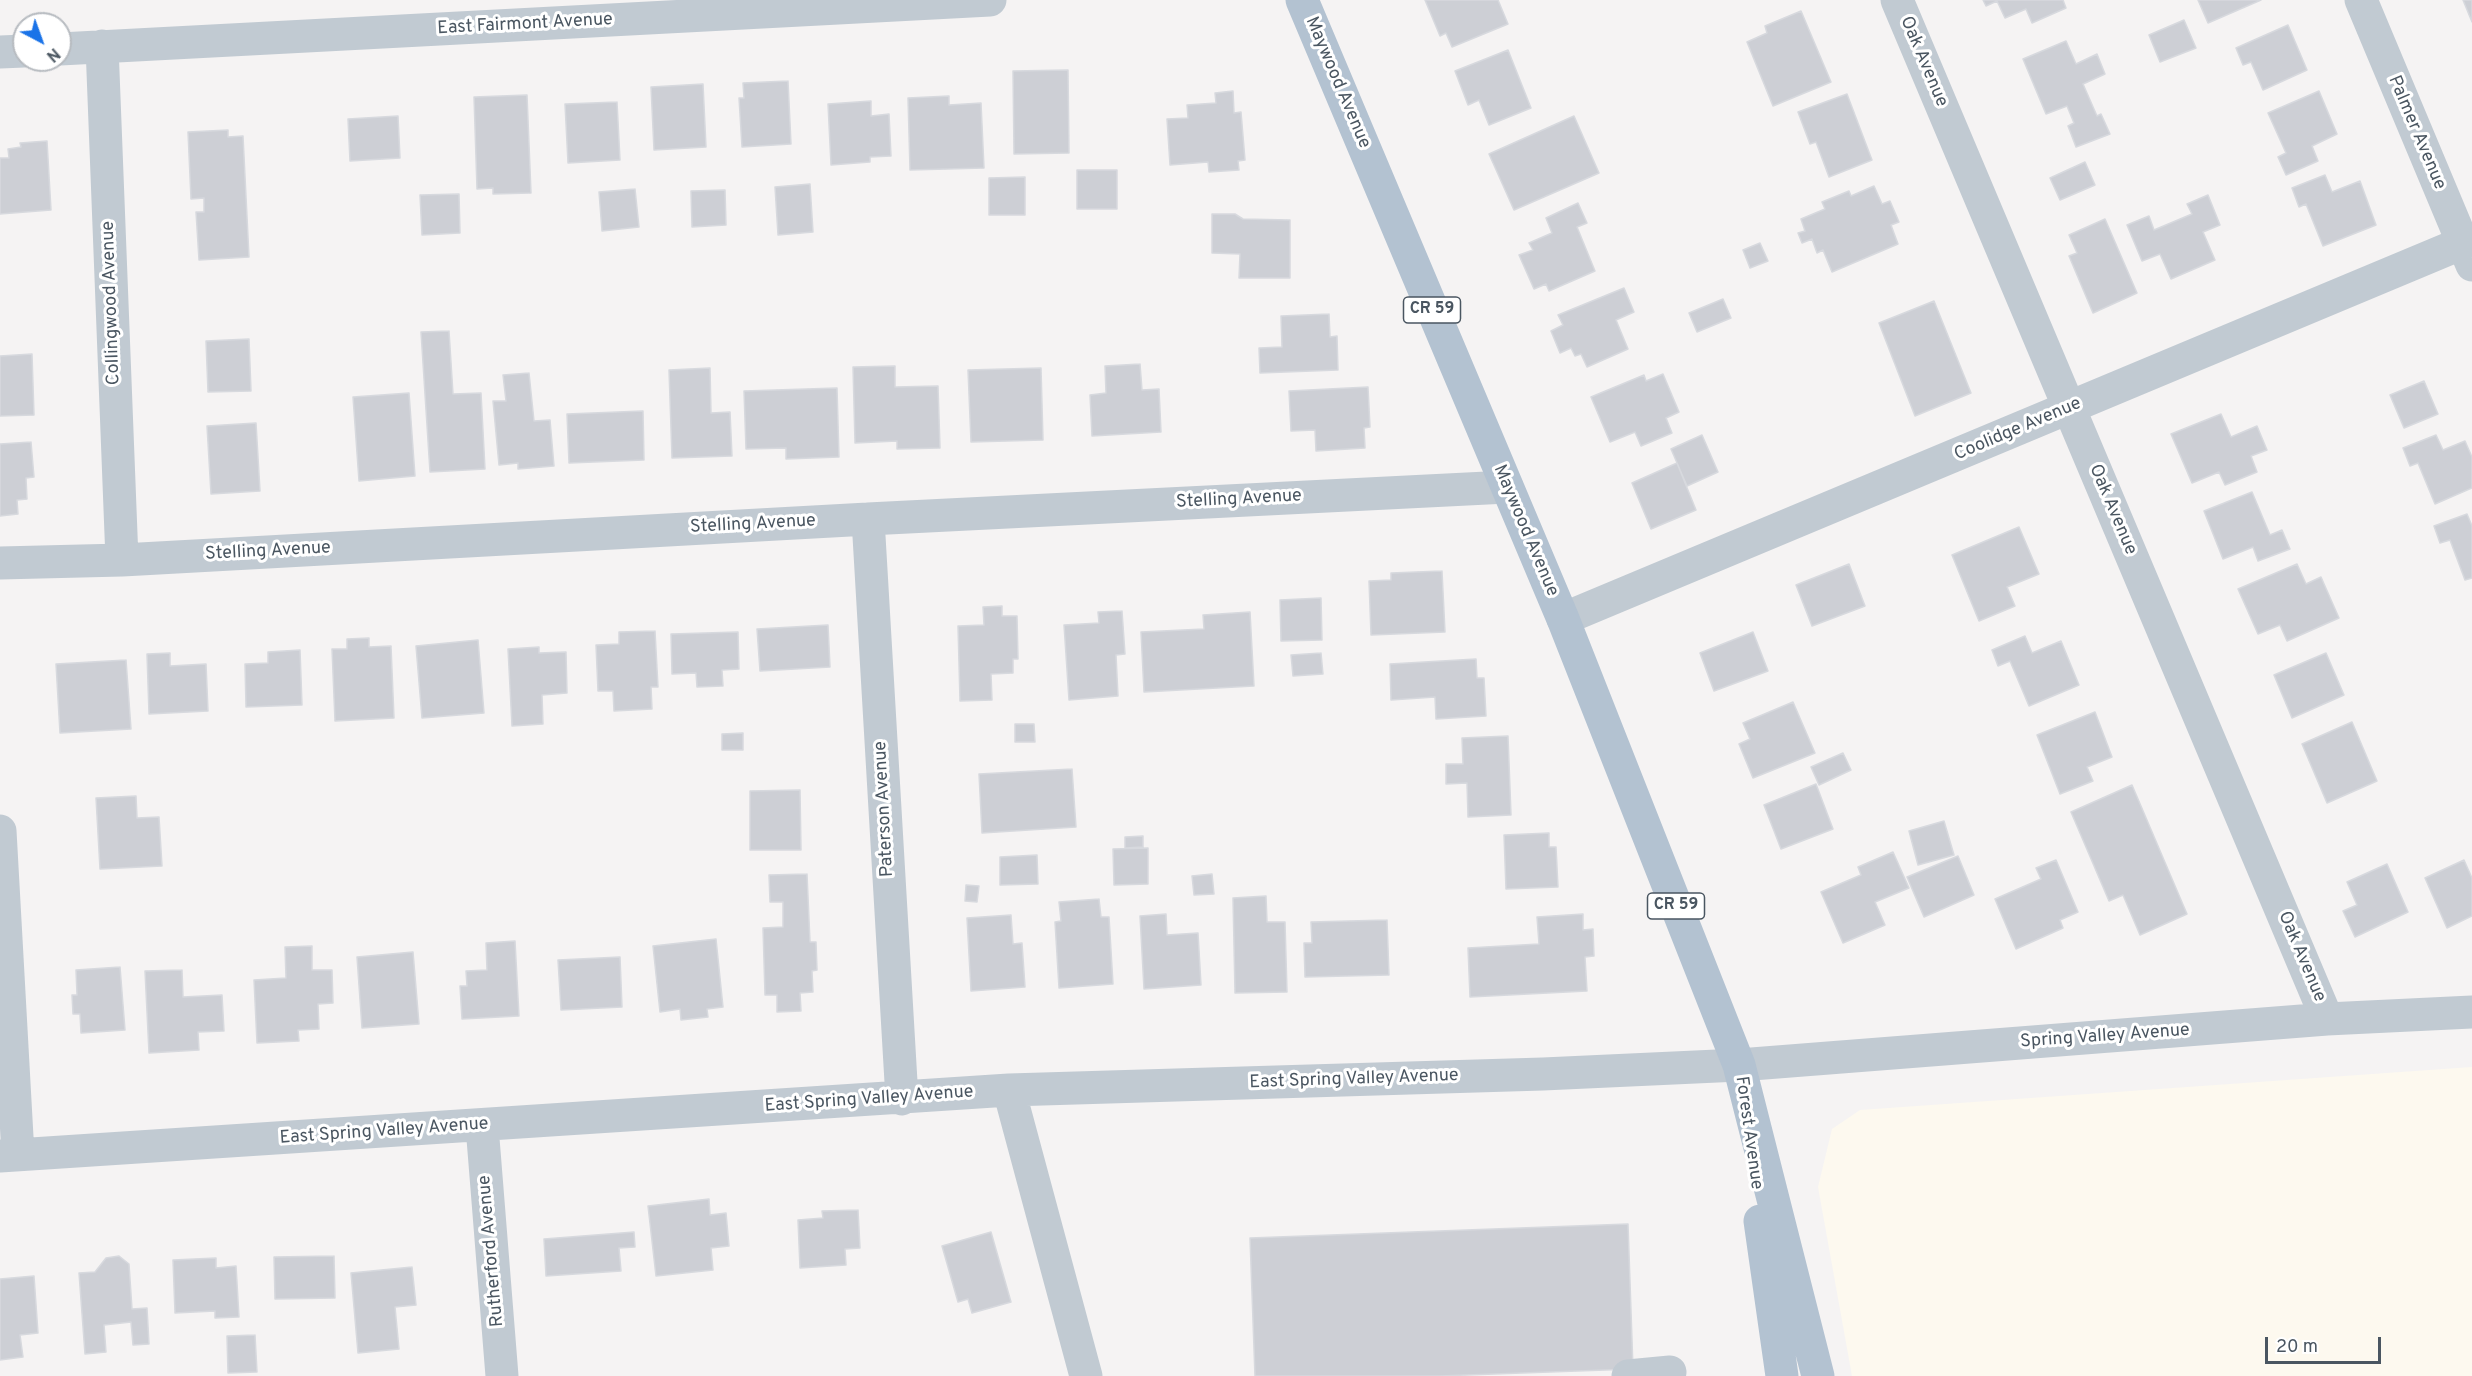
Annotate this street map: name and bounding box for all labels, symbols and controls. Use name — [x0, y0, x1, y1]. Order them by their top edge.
street label: East Fairmont Avenue — [437, 10, 613, 40]
north arrow — [12, 12, 72, 72]
street label: Oak Avenue — [1894, 13, 1952, 111]
street label: Maywood Avenue — [1300, 14, 1374, 152]
text: N — [42, 43, 63, 65]
street label: Palmer Avenue — [2382, 73, 2450, 193]
street label: Collingwood Avenue — [98, 221, 126, 385]
road number: CR 59 — [1404, 297, 1460, 323]
street label: Coolidge Avenue — [1951, 394, 2085, 466]
street label: Oak Avenue — [2083, 461, 2141, 559]
street label: Maywood Avenue — [1488, 462, 1562, 600]
street label: Stelling Avenue — [1176, 486, 1302, 514]
street label: Stelling Avenue — [690, 511, 816, 539]
street label: Stelling Avenue — [205, 538, 331, 566]
street label: Paterson Avenue — [871, 740, 899, 878]
road number: CR 59 — [1648, 893, 1704, 919]
street label: Oak Avenue — [2272, 908, 2330, 1006]
street label: Spring Valley Avenue — [2020, 1020, 2190, 1054]
street label: East Spring Valley Avenue — [1249, 1066, 1459, 1094]
street label: Forest Avenue — [1729, 1075, 1767, 1191]
street label: East Spring Valley Avenue — [764, 1082, 974, 1118]
street label: East Spring Valley Avenue — [279, 1114, 489, 1150]
street label: Rutherford Avenue — [475, 1174, 509, 1328]
scale bar — [2268, 1325, 2384, 1363]
text: 20 m — [2276, 1336, 2318, 1359]

